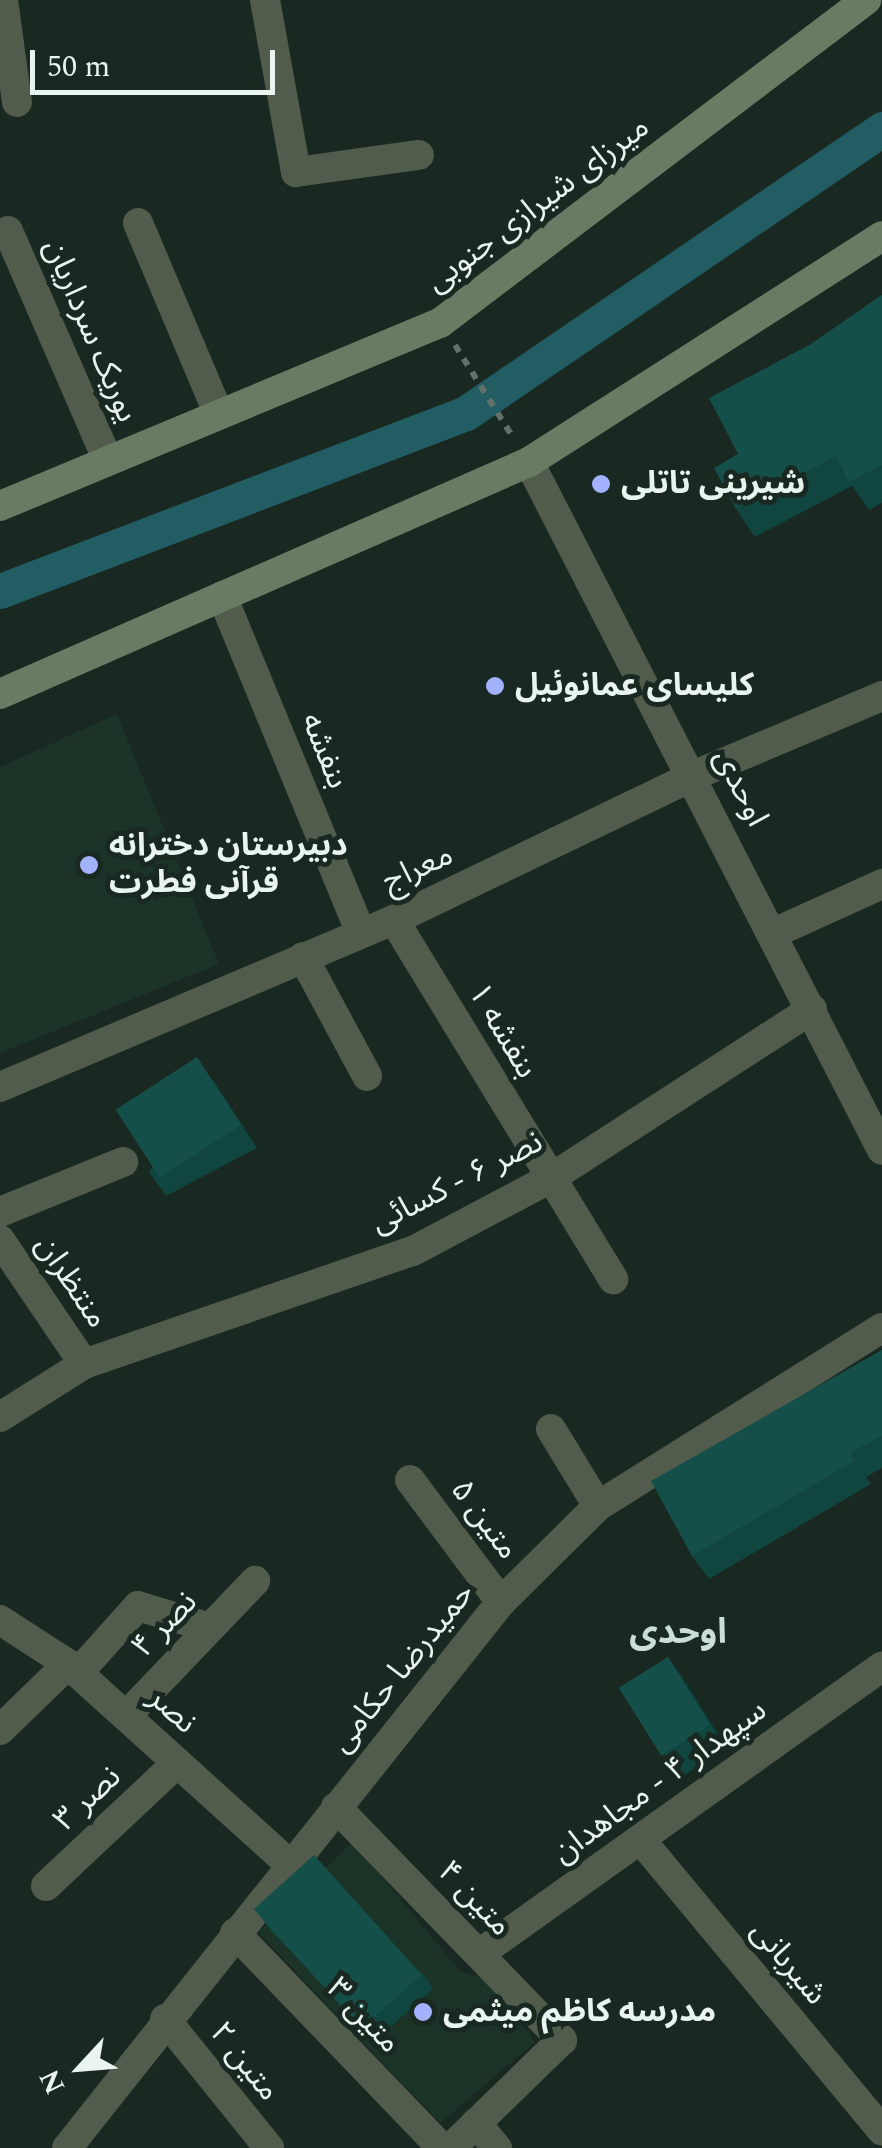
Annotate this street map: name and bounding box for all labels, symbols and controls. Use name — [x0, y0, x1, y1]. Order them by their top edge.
scale bar — [35, 30, 280, 92]
text: 50 m — [47, 44, 110, 90]
street label: میرزای شیرازی جنوبی — [419, 108, 657, 302]
street label: یوریک سرداریان — [34, 234, 146, 428]
place label: شیرینی تاتلی — [621, 465, 805, 503]
marker: شیرینی تاتلی — [590, 473, 612, 495]
place label: کلیسای عمانوئیل — [515, 667, 754, 705]
marker: کلیسای عمانوئیل — [484, 675, 506, 697]
street label: بنفشه — [292, 708, 356, 794]
street label: اوحدی — [704, 743, 776, 833]
place label: دبیرستان دخترانه قرآنی فطرت — [109, 828, 348, 903]
street label: معراج — [377, 836, 459, 902]
marker: دبیرستان دخترانه قرآنی فطرت — [78, 854, 100, 876]
street label: بنفشه ۱ — [459, 976, 545, 1086]
street label: نصر ۶ - کسائی — [365, 1123, 549, 1243]
street label: منتظران — [26, 1228, 116, 1336]
street label: متین ۵ — [441, 1472, 527, 1568]
street label: حمیدرضا حکامی — [323, 1575, 483, 1761]
street label: نصر ۴ — [124, 1584, 206, 1666]
district label: اوحدی — [629, 1612, 727, 1654]
street label: نصر — [140, 1679, 204, 1743]
street label: سپهدار ۴ - مجاهدان — [545, 1691, 775, 1873]
street label: نصر ۳ — [46, 1758, 130, 1840]
street label: متین ۴ — [429, 1853, 519, 1945]
street label: شیربانی — [742, 1913, 834, 2013]
street label: متین ۳ — [318, 1970, 408, 2062]
place label: مدرسه كاظم ميثمى — [443, 1993, 716, 2031]
marker: مدرسه كاظم ميثمى — [412, 2001, 434, 2023]
street label: متین ۲ — [201, 2015, 287, 2109]
north arrow — [30, 2018, 130, 2118]
text: N — [28, 2062, 77, 2101]

